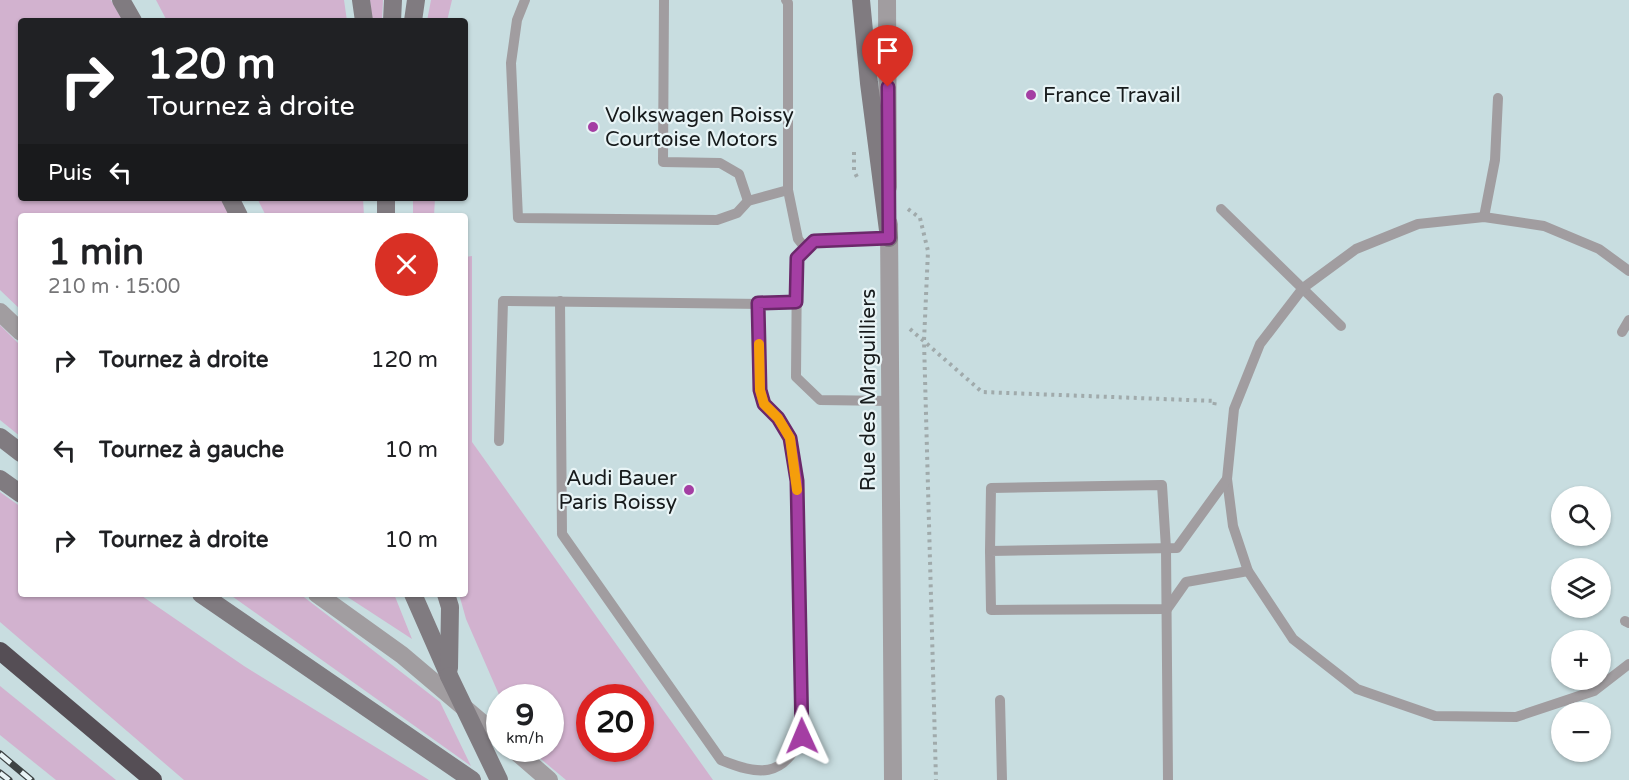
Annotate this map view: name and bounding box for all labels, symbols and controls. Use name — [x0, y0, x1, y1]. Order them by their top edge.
pin — [862, 25, 913, 87]
icon: arrive — [871, 34, 904, 67]
text: 120 m — [147, 39, 276, 90]
icon: right — [48, 42, 126, 120]
place label: France Travail — [1043, 83, 1181, 108]
marker: France Travail — [1024, 88, 1038, 102]
text: Tournez à droite — [147, 90, 355, 123]
place label: Volkswagen Roissy Courtoise Motors — [605, 103, 794, 152]
marker: Volkswagen Roissy Courtoise Motors — [586, 120, 600, 134]
icon: left — [104, 156, 137, 189]
text: Puis — [48, 160, 92, 186]
text: 1 min — [48, 231, 144, 274]
button: close — [375, 233, 438, 296]
text: 210 m · 15:00 — [48, 275, 180, 299]
street label: Rue des Marguilliers — [856, 289, 881, 491]
icon: right — [48, 344, 81, 377]
text: Tournez à droite — [99, 347, 268, 373]
text: 120 m — [371, 347, 438, 373]
icon: left — [48, 434, 81, 467]
text: Tournez à gauche — [99, 437, 284, 463]
text: 10 m — [384, 437, 438, 463]
place label: Audi Bauer Paris Roissy — [559, 466, 677, 515]
marker: Audi Bauer Paris Roissy — [682, 483, 696, 497]
map controls — [1551, 486, 1611, 762]
button: search — [1551, 486, 1611, 546]
icon: right — [48, 524, 81, 557]
text: Tournez à droite — [99, 527, 268, 553]
text: 10 m — [384, 527, 438, 553]
button: layers — [1551, 558, 1611, 618]
button: + — [1551, 630, 1611, 690]
speed limit sign: 20 — [576, 684, 654, 762]
text: 9 — [516, 697, 534, 734]
button: − — [1551, 702, 1611, 762]
position arrow — [770, 704, 834, 768]
text: km/h — [506, 729, 544, 747]

